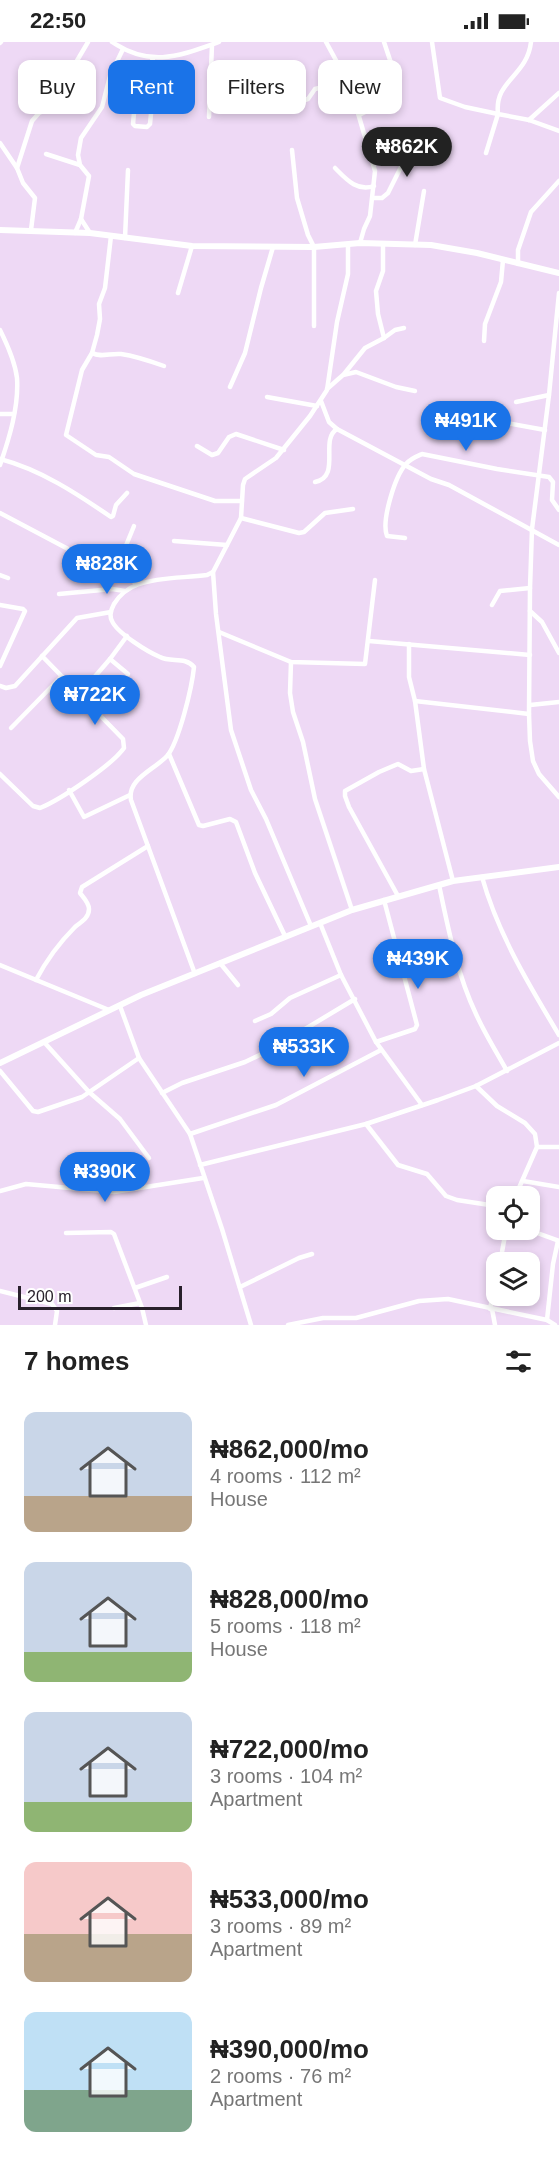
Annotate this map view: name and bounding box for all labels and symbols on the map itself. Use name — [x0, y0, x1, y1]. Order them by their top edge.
pin: ₦862K — [365, 127, 449, 178]
pin: ₦491K — [424, 401, 508, 452]
pin: ₦828K — [65, 544, 149, 595]
pin: ₦722K — [53, 675, 137, 726]
pin: ₦439K — [376, 939, 460, 990]
pin: ₦533K — [262, 1027, 346, 1078]
pin: ₦390K — [63, 1152, 147, 1203]
scale bar — [18, 1283, 182, 1310]

